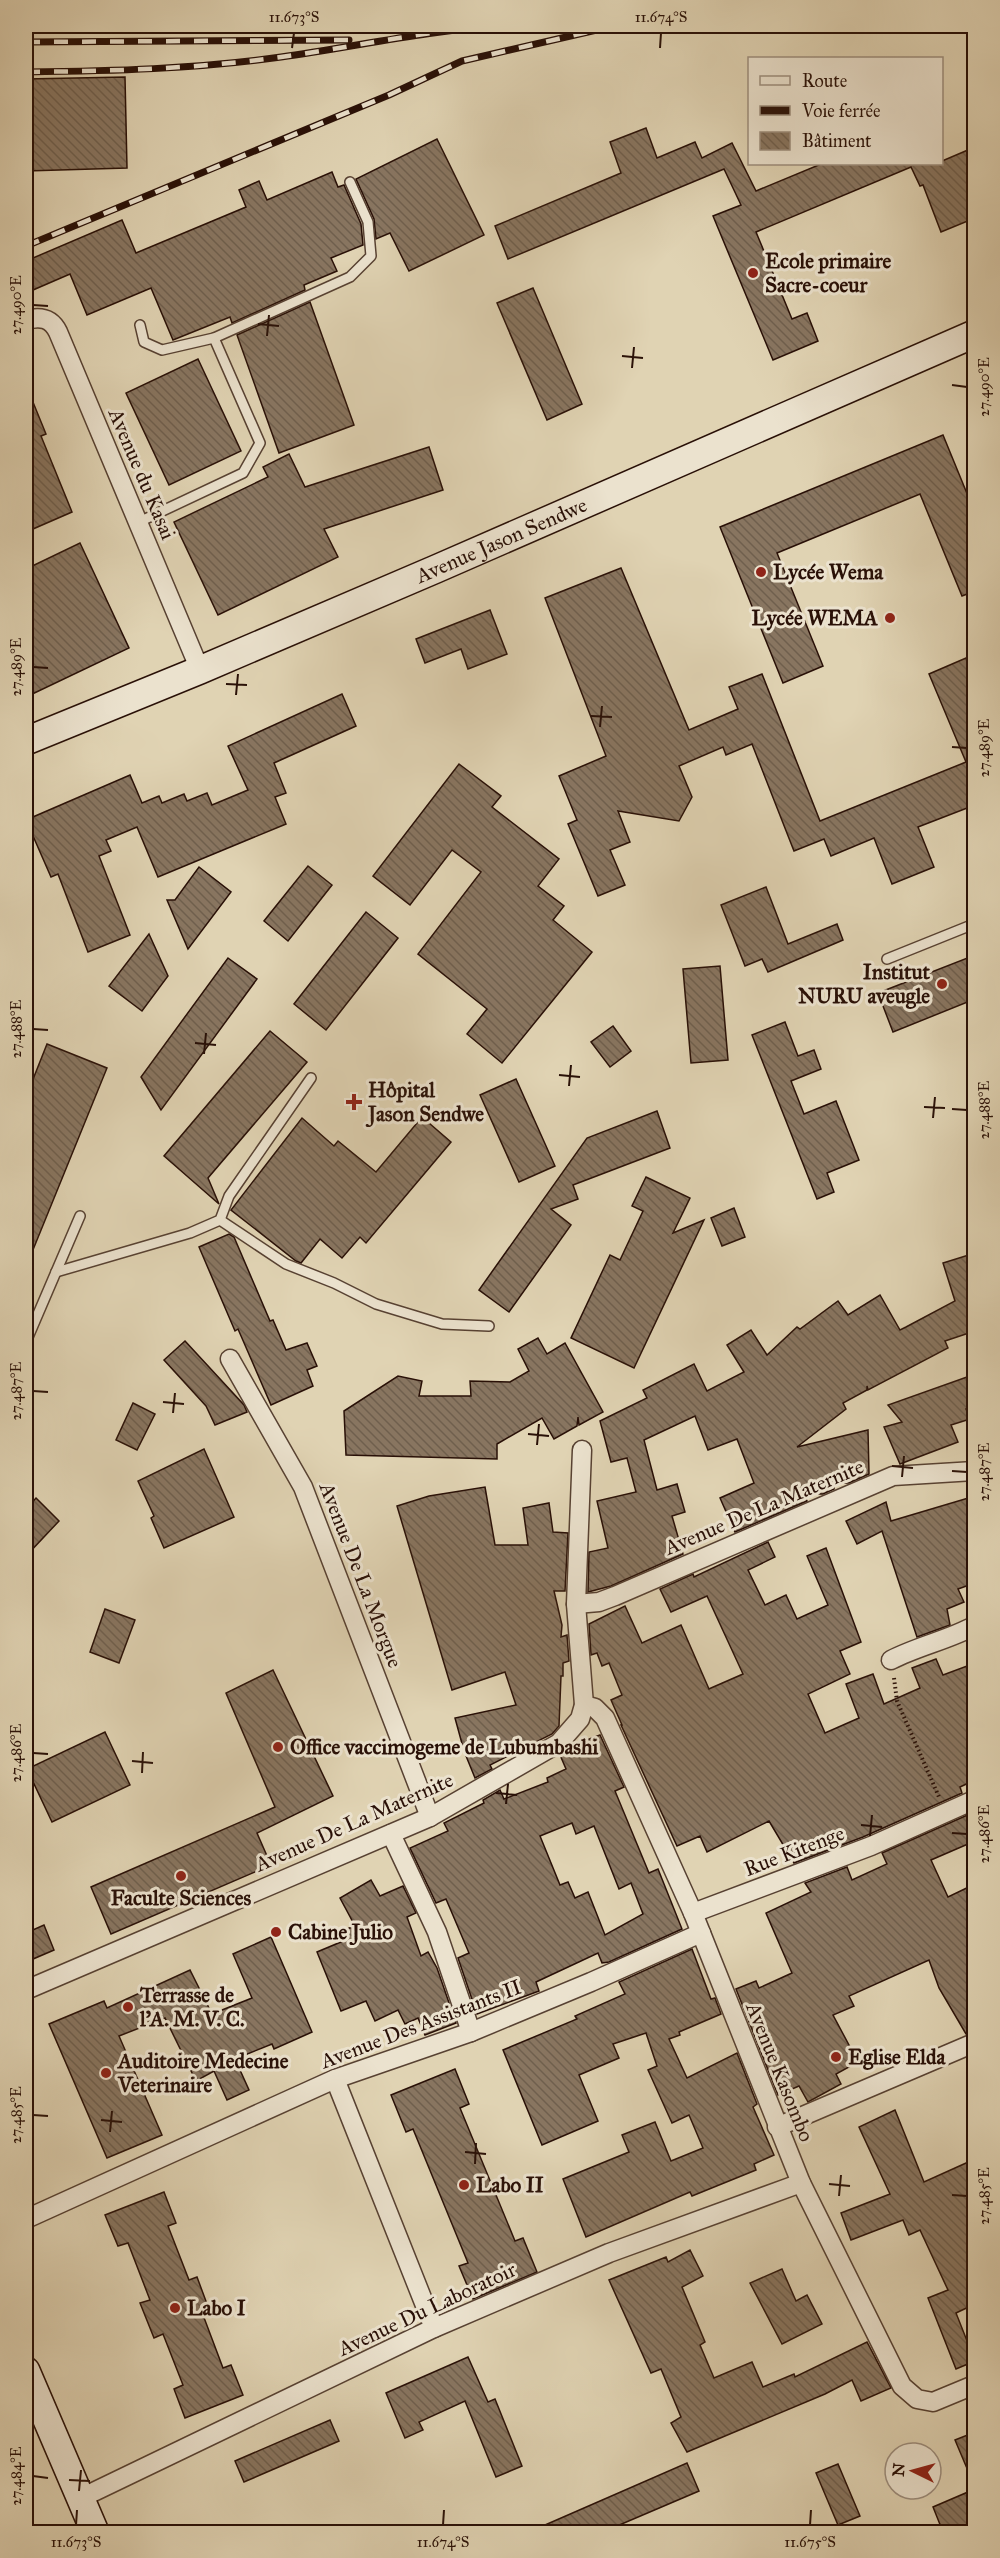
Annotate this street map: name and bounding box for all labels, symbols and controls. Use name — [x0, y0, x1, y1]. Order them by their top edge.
text: 11.673°S — [269, 8, 319, 26]
text: 11.674°S — [635, 8, 687, 26]
legend — [748, 57, 943, 165]
text: Route — [802, 70, 847, 92]
text: Voie ferrée — [801, 100, 881, 122]
text: Bâtiment — [802, 130, 872, 152]
place label: Ecole primaire Sacre-coeur — [765, 248, 892, 298]
marker: Ecole primaire Sacre-coeur — [746, 266, 760, 280]
text: 27.490°E — [7, 275, 25, 335]
text: 27.490°E — [975, 357, 993, 417]
street label: Avenue du Kasai — [102, 404, 181, 544]
street label: Avenue Jason Sendwe — [411, 492, 591, 589]
place label: Lycée Wema — [773, 559, 884, 585]
marker: Lycée Wema — [754, 565, 768, 579]
place label: Lycée WEMA — [751, 605, 879, 631]
marker: Lycée WEMA — [883, 611, 897, 625]
text: 27.489°E — [7, 637, 25, 696]
text: 27.489°E — [975, 718, 993, 777]
place label: Institut NURU aveugle — [798, 959, 931, 1009]
marker: Institut NURU aveugle — [935, 977, 949, 991]
text: 27.488°E — [7, 999, 25, 1058]
place label: Hôpital Jason Sendwe — [365, 1077, 484, 1128]
text: 27.488°E — [975, 1080, 993, 1139]
marker: Hôpital Jason Sendwe — [345, 1093, 363, 1111]
text: 27.487°E — [7, 1361, 25, 1420]
text: 27.487°E — [975, 1442, 993, 1501]
street label: Avenue De La Maternite — [659, 1453, 868, 1561]
street label: Avenue De La Morgue — [313, 1478, 408, 1671]
text: 27.486°E — [7, 1724, 25, 1782]
place label: Office vaccimogeme de Lubumbashi — [290, 1734, 599, 1760]
marker: Office vaccimogeme de Lubumbashi — [271, 1740, 285, 1754]
street label: Avenue De La Maternite — [250, 1766, 457, 1878]
text: 27.486°E — [975, 1805, 993, 1863]
street label: Rue Kitenge — [740, 1820, 848, 1882]
marker: Faculte Sciences — [174, 1869, 188, 1883]
place label: Faculte Sciences — [111, 1885, 252, 1911]
place label: Cabine Julio — [288, 1919, 393, 1946]
marker: Cabine Julio — [269, 1925, 283, 1939]
street label: Avenue Des Assistants II — [316, 1974, 525, 2075]
place label: Terrasse de l'A. M. V. C. — [139, 1982, 244, 2032]
street label: Avenue Kasombo — [740, 1998, 820, 2146]
marker: Terrasse de l'A. M. V. C. — [121, 2000, 135, 2014]
place label: Eglise Elda — [848, 2044, 946, 2070]
place label: Auditoire Medecine Veterinaire — [116, 2048, 289, 2098]
marker: Eglise Elda — [829, 2050, 843, 2064]
marker: Auditoire Medecine Veterinaire — [99, 2066, 113, 2080]
text: 27.485°E — [7, 2086, 25, 2144]
text: 27.485°E — [975, 2167, 993, 2225]
place label: Labo II — [476, 2172, 544, 2198]
marker: Labo II — [457, 2178, 471, 2192]
street label: Avenue Du Laboratoir — [333, 2256, 520, 2362]
place label: Labo I — [187, 2295, 246, 2321]
marker: Labo I — [168, 2301, 182, 2315]
north arrow — [883, 2441, 943, 2501]
text: 27.484°E — [7, 2446, 25, 2505]
text: N — [888, 2462, 909, 2477]
text: 11.673°S — [51, 2533, 101, 2551]
text: 11.674°S — [417, 2533, 469, 2551]
text: 11.675°S — [784, 2533, 836, 2551]

